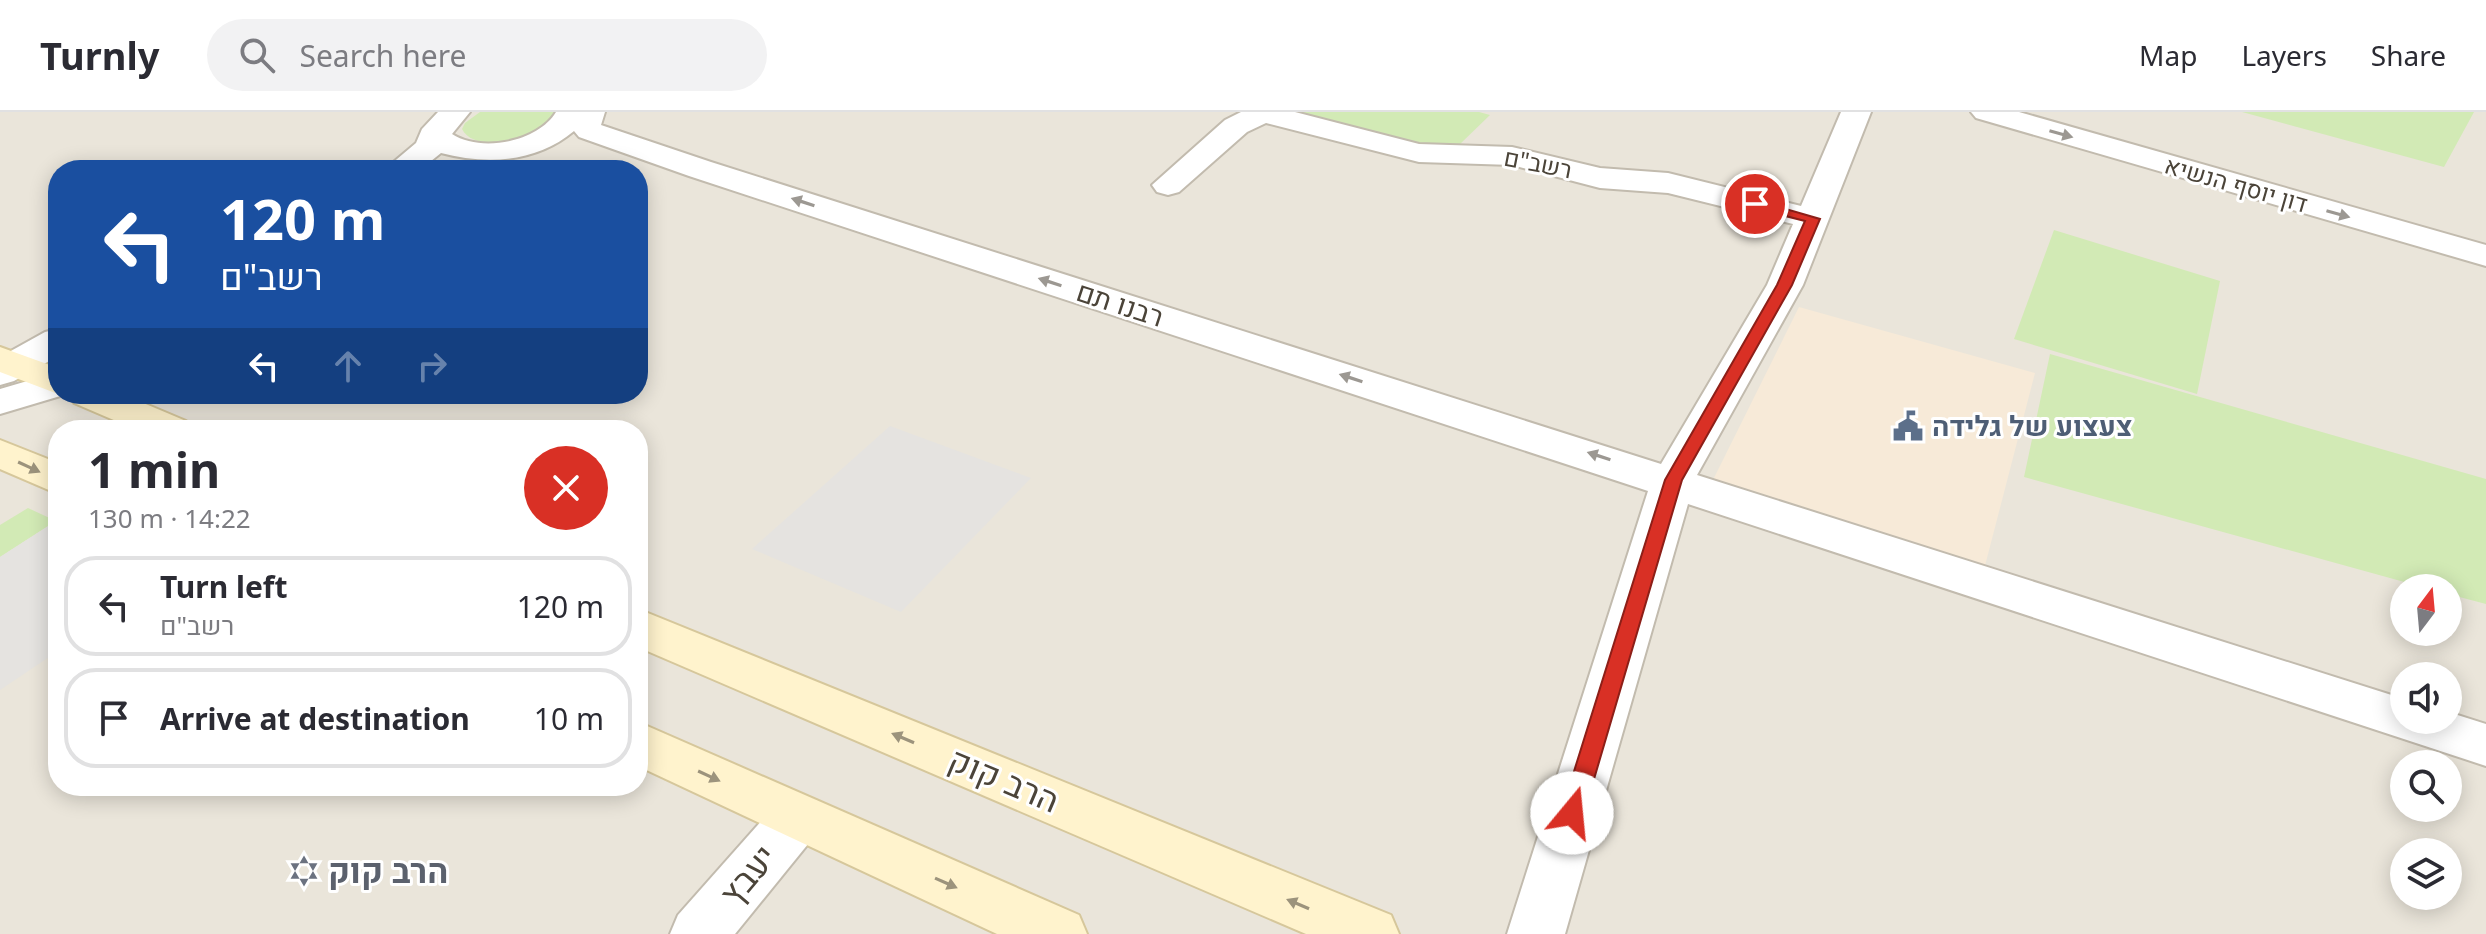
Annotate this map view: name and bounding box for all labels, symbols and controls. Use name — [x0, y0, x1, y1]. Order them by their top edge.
search box — [207, 19, 767, 91]
text: Turnly — [40, 29, 159, 81]
icon: search — [235, 33, 279, 77]
text: Search here — [299, 35, 466, 76]
text: Map — [2139, 36, 2197, 74]
text: Layers — [2241, 36, 2327, 74]
text: Share — [2371, 36, 2446, 74]
one-way arrow — [2049, 128, 2073, 141]
street label: רשב"ם — [1502, 140, 1575, 185]
street label: דון יוסף הנשיא — [2161, 147, 2312, 220]
pin — [1721, 170, 1789, 238]
text: 120 m — [220, 180, 385, 256]
icon: arrive — [1733, 182, 1777, 226]
icon: left — [88, 192, 192, 296]
one-way arrow — [790, 195, 814, 207]
one-way arrow — [2326, 208, 2350, 221]
text: רשב"ם — [220, 252, 323, 301]
street label: רבנו תם — [1072, 271, 1169, 335]
one-way arrow — [1038, 275, 1062, 287]
icon: left — [242, 344, 286, 388]
icon: ahead — [326, 344, 370, 388]
icon: right — [410, 344, 454, 388]
one-way arrow — [1339, 371, 1363, 384]
place label: צעצוע של גלידה — [1932, 406, 2132, 444]
public building icon: צעצוע של גלידה — [1891, 409, 1925, 443]
text: 1 min — [88, 437, 220, 502]
button: close — [524, 446, 608, 530]
one-way arrow — [1587, 450, 1611, 462]
one-way arrow — [17, 460, 41, 474]
text: 130 m · 14:22 — [88, 500, 251, 536]
text: Turn left — [160, 566, 288, 607]
north arrow — [2390, 574, 2462, 646]
map controls — [2390, 574, 2462, 910]
icon: left — [92, 584, 136, 628]
text: 120 m — [517, 586, 604, 627]
text: רשב"ם — [160, 607, 234, 643]
button: sound — [2390, 662, 2462, 734]
icon: arrive — [92, 696, 136, 740]
text: Arrive at destination — [160, 698, 470, 739]
text: 10 m — [534, 698, 604, 739]
one-way arrow — [891, 732, 915, 745]
street label: הרב קוק — [942, 735, 1067, 823]
button: search — [2390, 750, 2462, 822]
one-way arrow — [697, 769, 721, 783]
position arrow — [1530, 771, 1614, 855]
street label: יעבץ — [708, 834, 786, 914]
button: layers — [2390, 838, 2462, 910]
place label: הרב קוק — [328, 847, 448, 893]
synagogue icon: הרב קוק — [287, 854, 321, 888]
one-way arrow — [934, 877, 957, 890]
one-way arrow — [1286, 897, 1310, 910]

